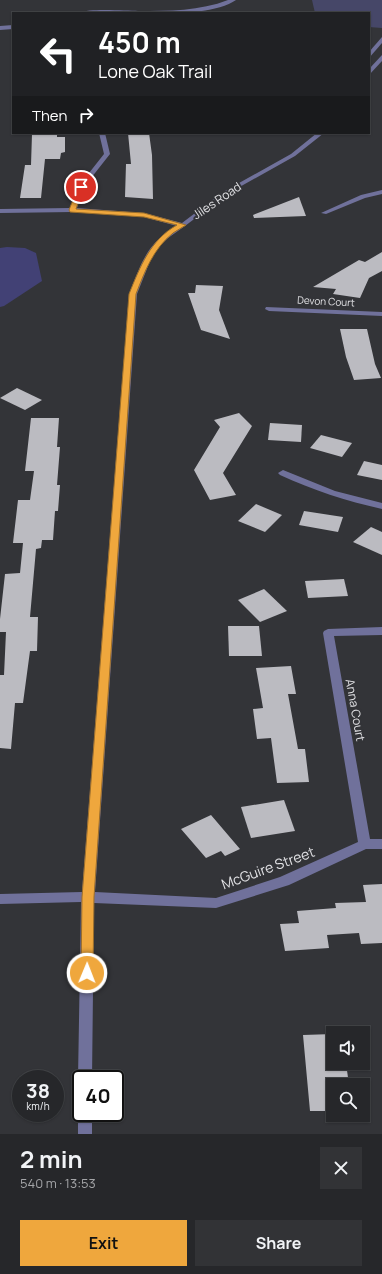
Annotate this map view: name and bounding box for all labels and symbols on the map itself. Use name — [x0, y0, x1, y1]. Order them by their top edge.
pin — [64, 170, 98, 204]
street label: Jiles Road — [189, 178, 244, 223]
street label: Devon Court — [297, 292, 355, 310]
street label: Anna Court — [342, 677, 369, 743]
street label: McGuire Street — [219, 842, 317, 893]
position arrow — [66, 952, 108, 994]
speed limit sign: 40 — [72, 1070, 124, 1122]

